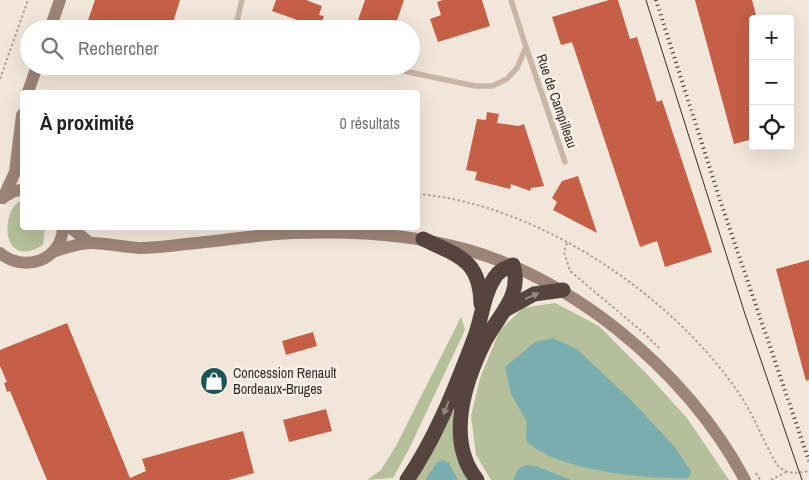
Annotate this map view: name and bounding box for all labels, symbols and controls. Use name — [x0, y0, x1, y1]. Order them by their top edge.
map controls — [749, 15, 794, 150]
button: + — [749, 15, 794, 60]
search box — [20, 20, 420, 75]
icon: search — [38, 34, 66, 62]
text: Rechercher — [78, 35, 159, 61]
street label: Rue de Campilleau — [532, 52, 582, 150]
button: − — [749, 60, 794, 105]
button: locate — [749, 105, 794, 150]
text: À proximité — [40, 108, 134, 137]
text: 0 résultats — [339, 112, 400, 134]
one-way arrow — [525, 292, 539, 300]
place label: Concession Renault Bordeaux-Bruges — [233, 364, 336, 398]
shop icon: Concession Renault Bordeaux-Bruges — [199, 366, 229, 396]
one-way arrow — [442, 401, 450, 416]

